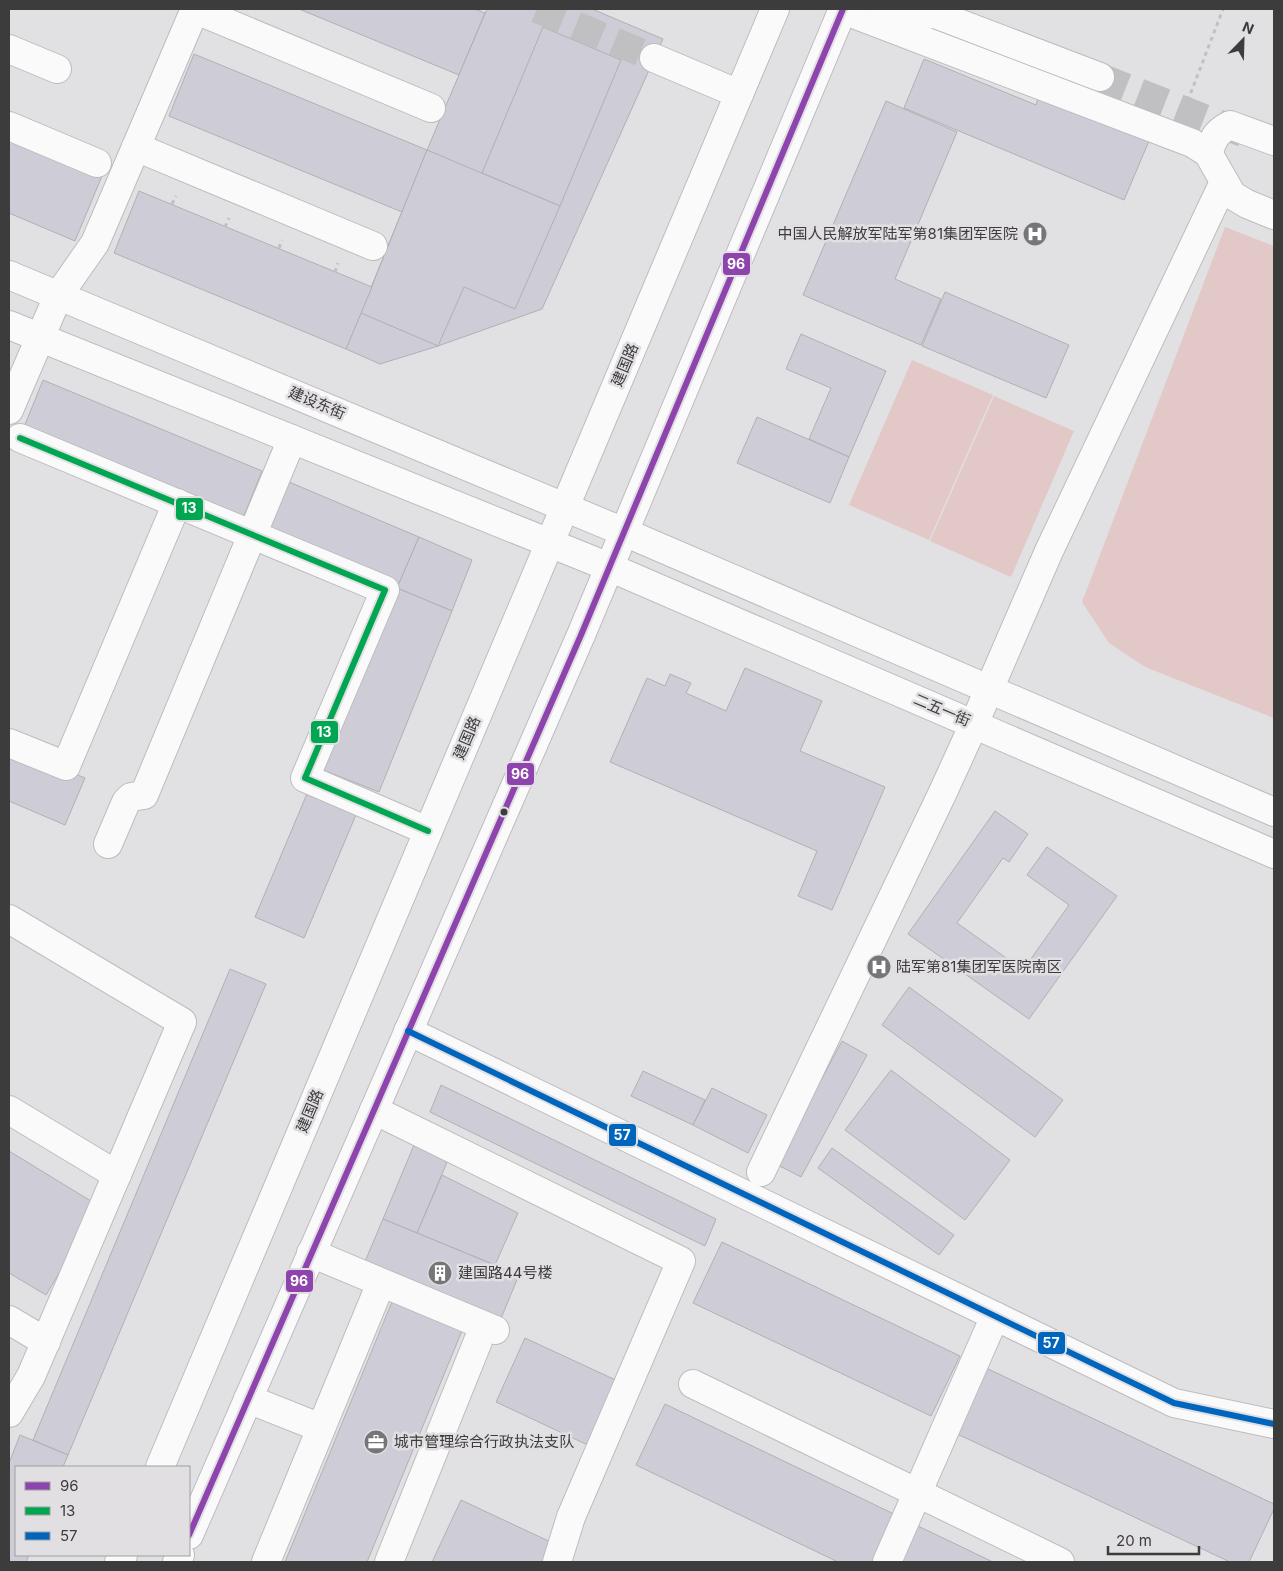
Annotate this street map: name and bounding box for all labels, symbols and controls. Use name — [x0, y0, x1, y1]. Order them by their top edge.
north arrow — [1218, 15, 1268, 65]
text: N — [1240, 18, 1257, 37]
hospital icon: 中国人民解放军陆军第81集团军医院 — [1022, 221, 1048, 247]
place label: 中国人民解放军陆军第81集团军医院 — [778, 224, 1018, 243]
line badge: 96 — [722, 252, 751, 276]
text: 96 — [727, 255, 745, 272]
street label: 建国路 — [607, 340, 642, 389]
street label: 建设东街 — [286, 382, 349, 423]
line badge: 13 — [175, 497, 204, 521]
text: 13 — [181, 499, 197, 516]
street label: 二五一街 — [911, 689, 974, 730]
street label: 建国路 — [449, 713, 484, 762]
line badge: 13 — [310, 720, 339, 744]
text: 13 — [316, 723, 332, 740]
line badge: 96 — [506, 762, 535, 786]
text: 96 — [511, 765, 529, 782]
unlabelled marker — [499, 807, 509, 817]
hospital icon: 陆军第81集团军医院南区 — [866, 954, 892, 980]
place label: 陆军第81集团军医院南区 — [896, 957, 1061, 976]
street label: 建国路 — [292, 1086, 327, 1135]
line badge: 57 — [608, 1123, 637, 1147]
text: 57 — [613, 1126, 631, 1143]
building icon: 建国路44号楼 — [427, 1260, 453, 1286]
place label: 建国路44号楼 — [458, 1263, 552, 1282]
line badge: 96 — [285, 1269, 314, 1293]
text: 96 — [290, 1272, 308, 1289]
line badge: 57 — [1037, 1331, 1066, 1355]
text: 57 — [1042, 1334, 1060, 1351]
office icon: 城市管理综合行政执法支队 — [363, 1429, 389, 1455]
place label: 城市管理综合行政执法支队 — [394, 1432, 574, 1451]
legend — [15, 1466, 190, 1556]
text: 96 — [60, 1476, 79, 1495]
text: 13 — [60, 1501, 75, 1520]
scale bar — [1108, 1524, 1199, 1556]
text: 57 — [60, 1526, 78, 1545]
text: 20 m — [1116, 1531, 1152, 1550]

